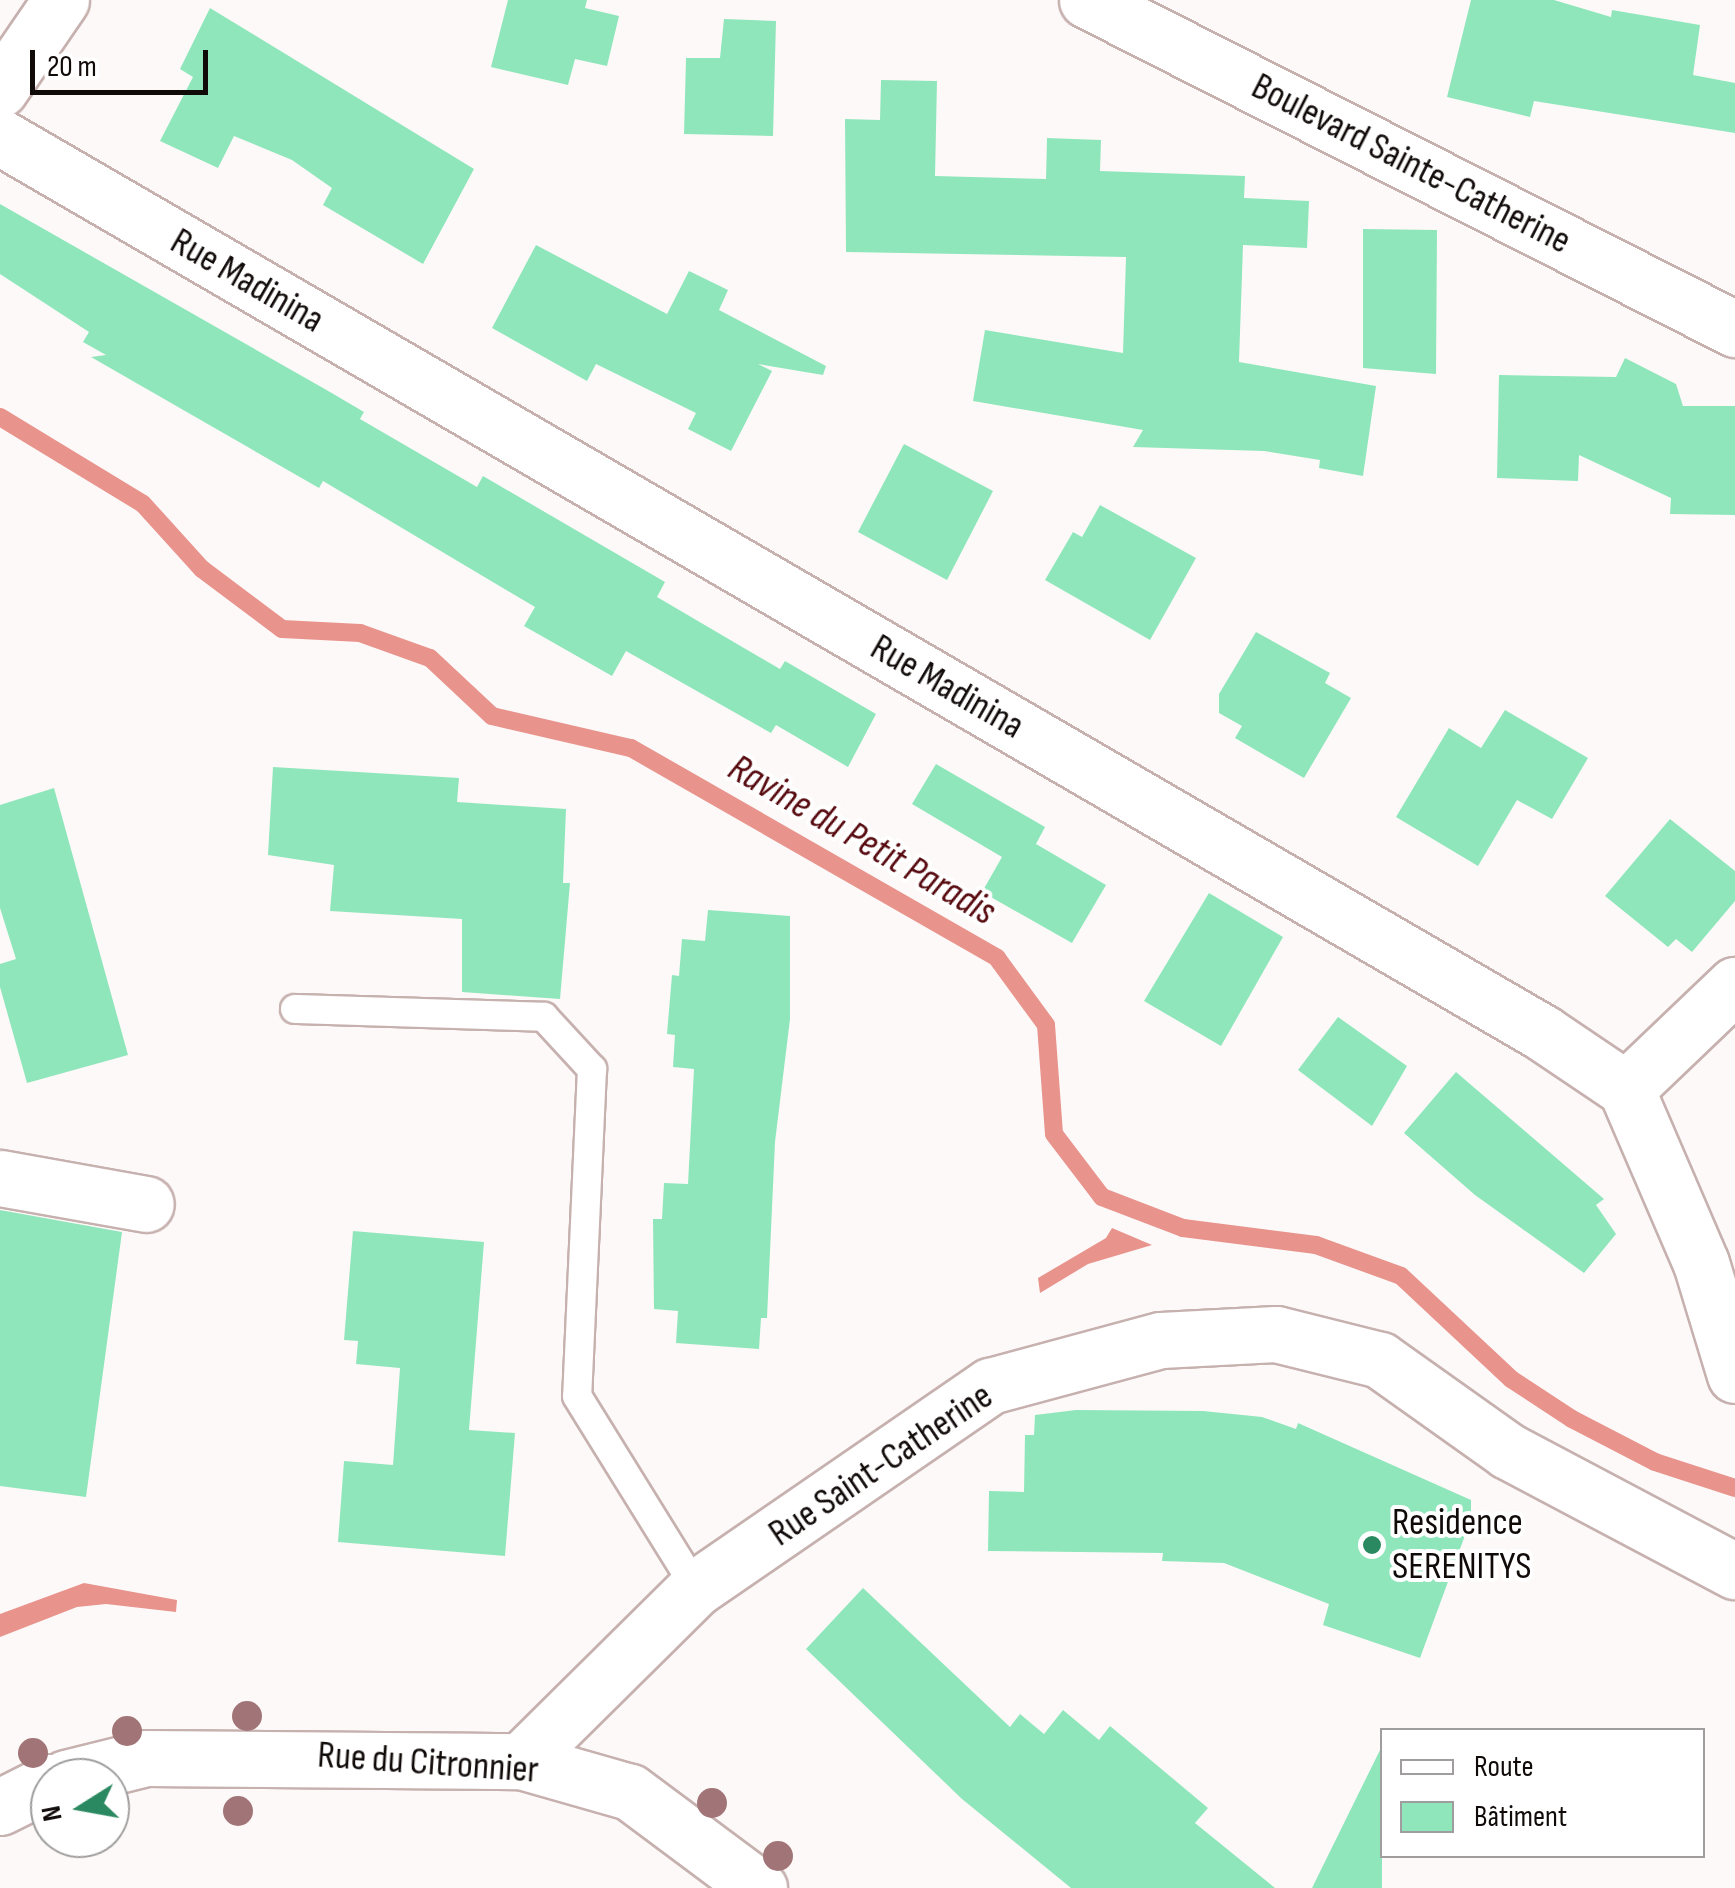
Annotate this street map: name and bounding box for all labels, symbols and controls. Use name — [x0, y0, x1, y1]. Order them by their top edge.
scale bar — [35, 30, 212, 92]
text: 20 m — [47, 49, 97, 85]
street label: Boulevard Sainte-Catherine — [1244, 64, 1578, 264]
street label: Rue Madinina — [162, 219, 332, 343]
street label: Rue Madinina — [862, 625, 1032, 749]
water label: Ravine du Petit Paradis — [720, 744, 1004, 936]
street label: Rue Saint-Catherine — [761, 1373, 1001, 1557]
place label: Residence SERENITYS — [1392, 1500, 1531, 1590]
marker: Residence SERENITYS — [1361, 1534, 1383, 1556]
legend — [1380, 1728, 1705, 1858]
street label: Rue du Citronnier — [316, 1733, 540, 1793]
text: Route — [1474, 1749, 1533, 1785]
north arrow — [30, 1758, 130, 1858]
text: Bâtiment — [1474, 1799, 1567, 1835]
text: N — [34, 1803, 70, 1824]

